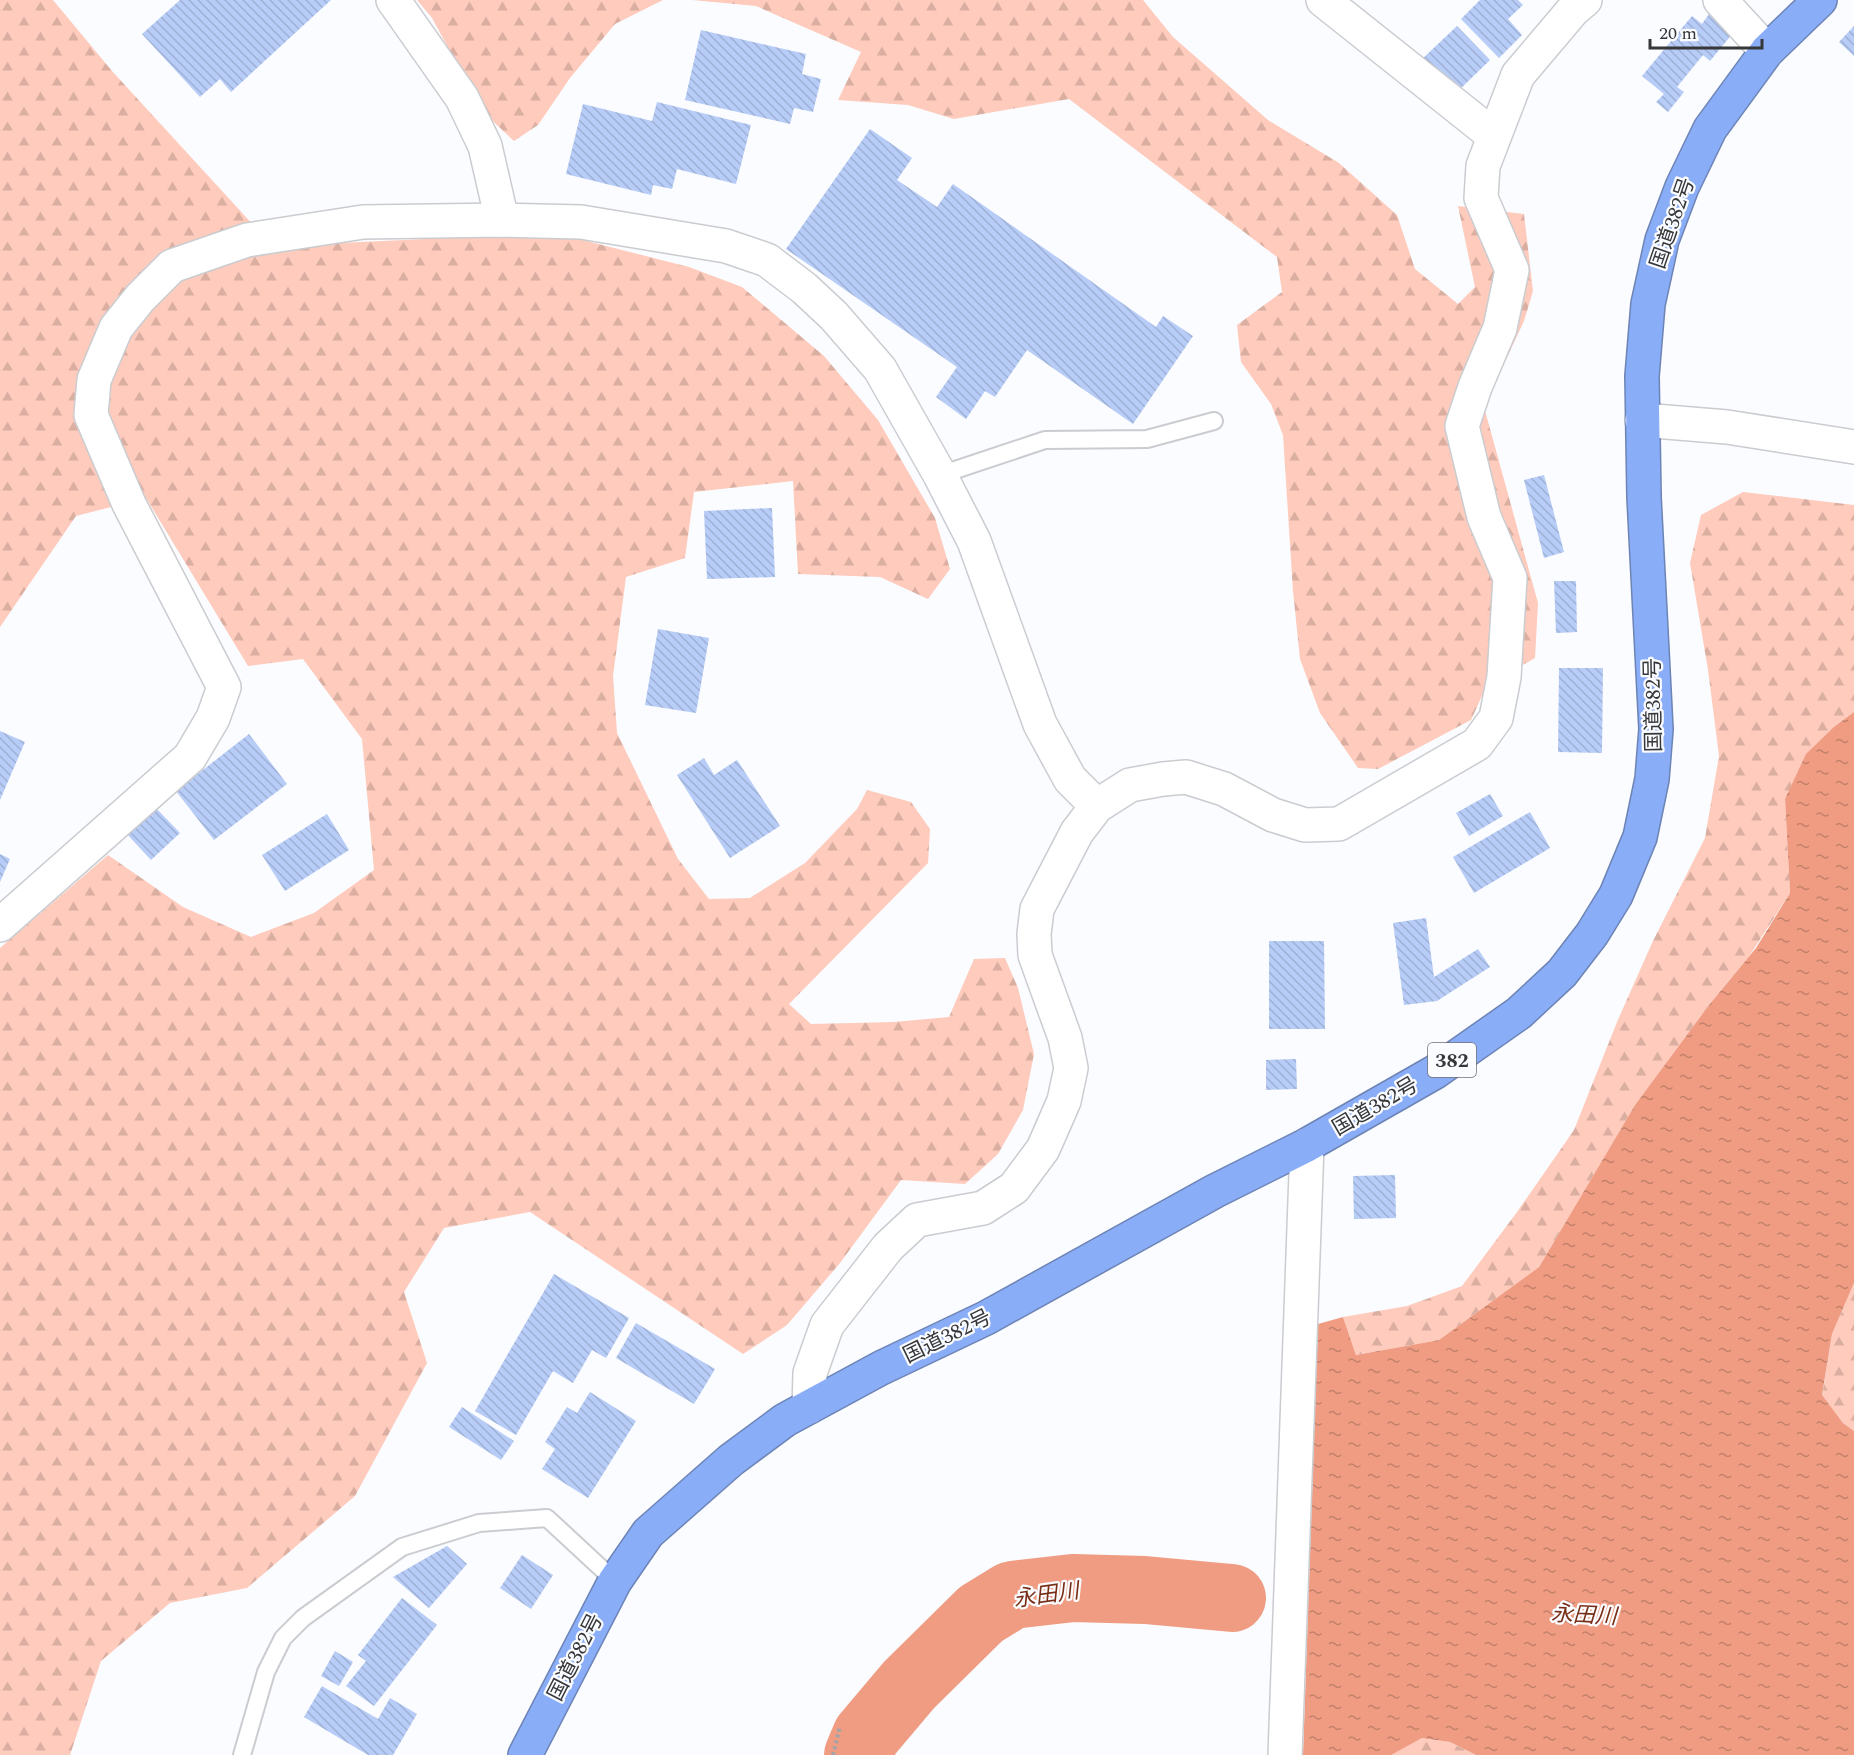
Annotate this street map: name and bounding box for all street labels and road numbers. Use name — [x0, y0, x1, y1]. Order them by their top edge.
street label: 国道382号 — [1642, 173, 1703, 273]
street label: 国道382号 — [1637, 657, 1671, 753]
road number: 382 — [1428, 1043, 1476, 1077]
street label: 国道382号 — [1327, 1069, 1424, 1144]
street label: 国道382号 — [898, 1302, 997, 1372]
street label: 国道382号 — [540, 1608, 612, 1707]

